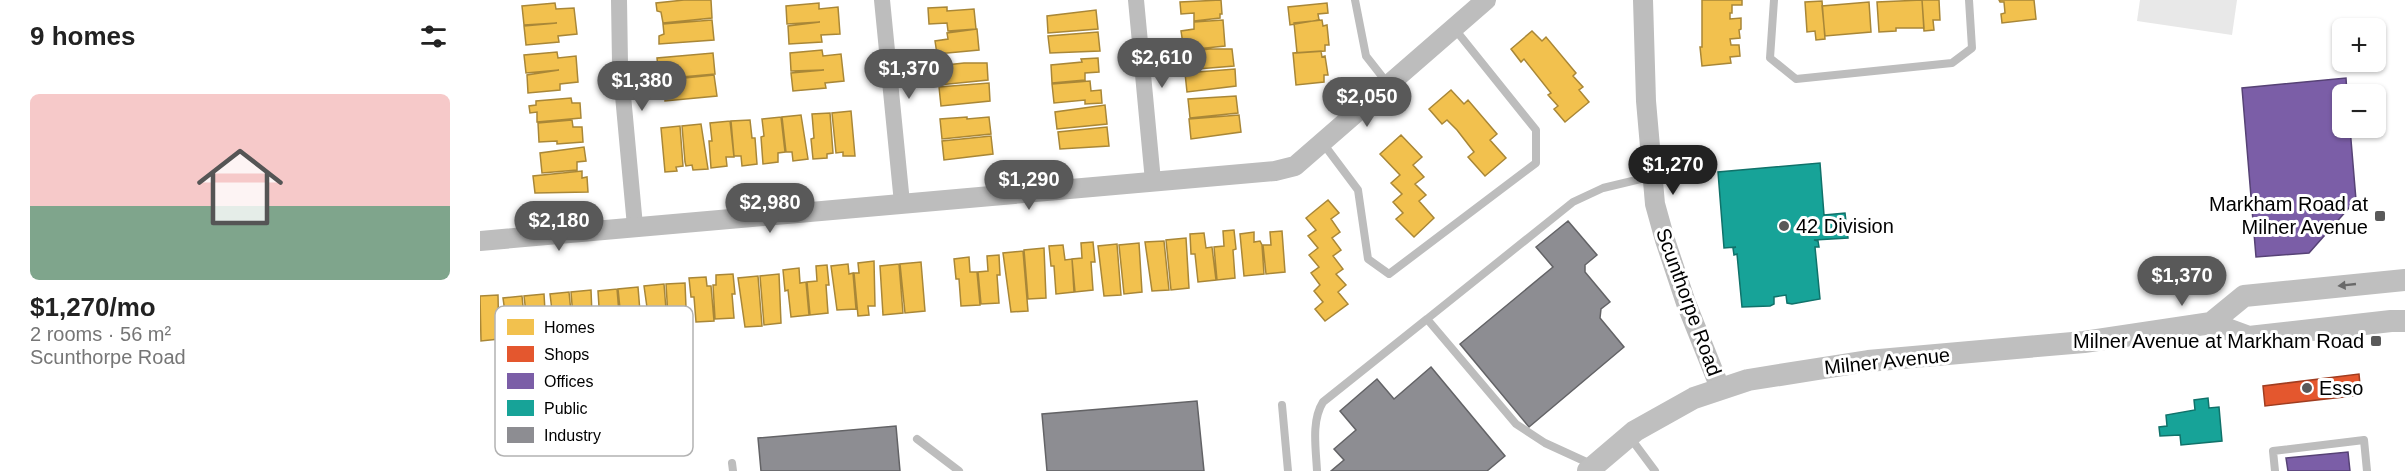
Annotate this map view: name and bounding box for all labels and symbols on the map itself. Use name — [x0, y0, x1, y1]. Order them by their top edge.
pin: $2,610 — [1113, 38, 1211, 89]
pin: $1,370 — [860, 49, 958, 100]
pin: $1,380 — [593, 61, 691, 112]
pin: $2,050 — [1318, 77, 1416, 128]
pin: $1,270 — [1624, 145, 1722, 196]
pin: $1,290 — [980, 160, 1078, 211]
pin: $2,980 — [721, 183, 819, 234]
place label: Markham Road at Milner Avenue — [2209, 193, 2368, 238]
pin: $2,180 — [510, 201, 608, 252]
marker: Markham Road at Milner Avenue — [2373, 209, 2387, 223]
place label: 42 Division — [1796, 215, 1894, 237]
marker: 42 Division — [1777, 219, 1791, 233]
street label: Scunthorpe Road — [1652, 225, 1726, 379]
pin: $1,370 — [2133, 256, 2231, 307]
one-way arrow — [2337, 280, 2356, 290]
legend — [495, 306, 693, 456]
text: Homes — [544, 319, 595, 336]
place label: Milner Avenue at Markham Road — [2073, 330, 2364, 352]
marker: Milner Avenue at Markham Road — [2369, 334, 2383, 348]
street label: Milner Avenue — [1823, 343, 1951, 379]
text: Shops — [544, 346, 589, 363]
text: Offices — [544, 373, 594, 390]
place label: Esso — [2319, 377, 2363, 399]
marker: Esso — [2300, 381, 2314, 395]
text: Public — [544, 400, 588, 417]
text: Industry — [544, 427, 601, 444]

